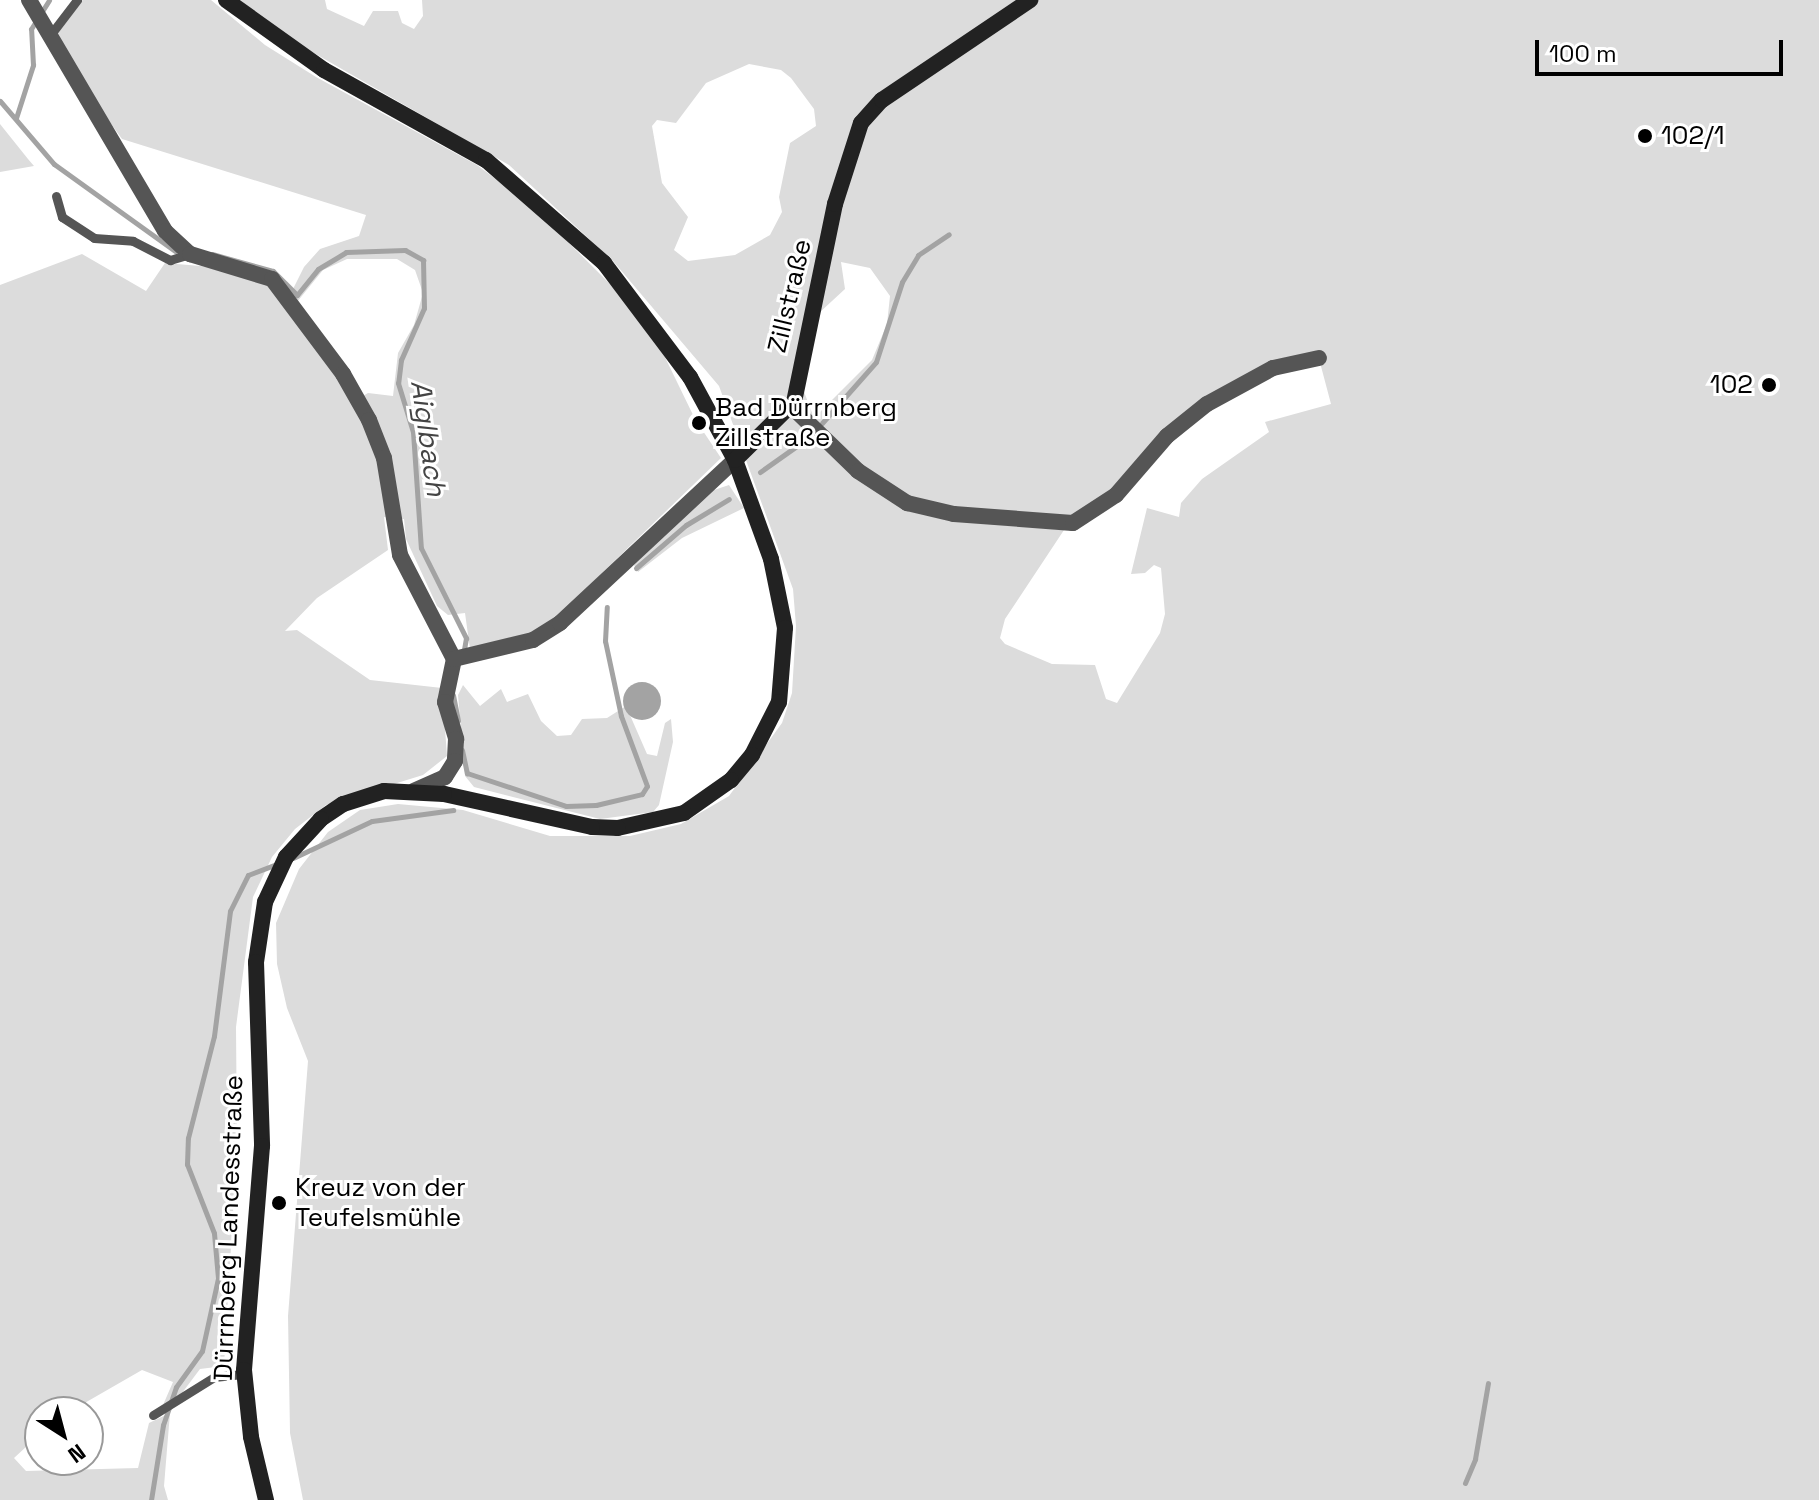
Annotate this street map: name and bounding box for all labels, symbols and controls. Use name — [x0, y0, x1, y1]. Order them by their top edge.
scale bar — [1539, 24, 1787, 74]
text: 100 m — [1549, 38, 1617, 69]
place label: 102/1 — [1661, 120, 1725, 152]
marker: 102/1 — [1636, 127, 1654, 145]
street label: Zillstraße — [762, 236, 818, 356]
place label: 102 — [1710, 369, 1753, 401]
marker: 102 — [1760, 376, 1778, 394]
water label: Aiglbach — [404, 378, 454, 498]
place label: Bad Dürrnberg Zillstraße — [715, 392, 897, 454]
marker: Bad Dürrnberg Zillstraße — [690, 414, 708, 432]
street label: Dürrnberg Landesstraße — [208, 1075, 250, 1381]
place label: Kreuz von der Teufelsmühle — [295, 1172, 466, 1234]
marker: Kreuz von der Teufelsmühle — [270, 1194, 288, 1212]
north arrow — [24, 1396, 104, 1476]
text: N — [63, 1438, 91, 1469]

